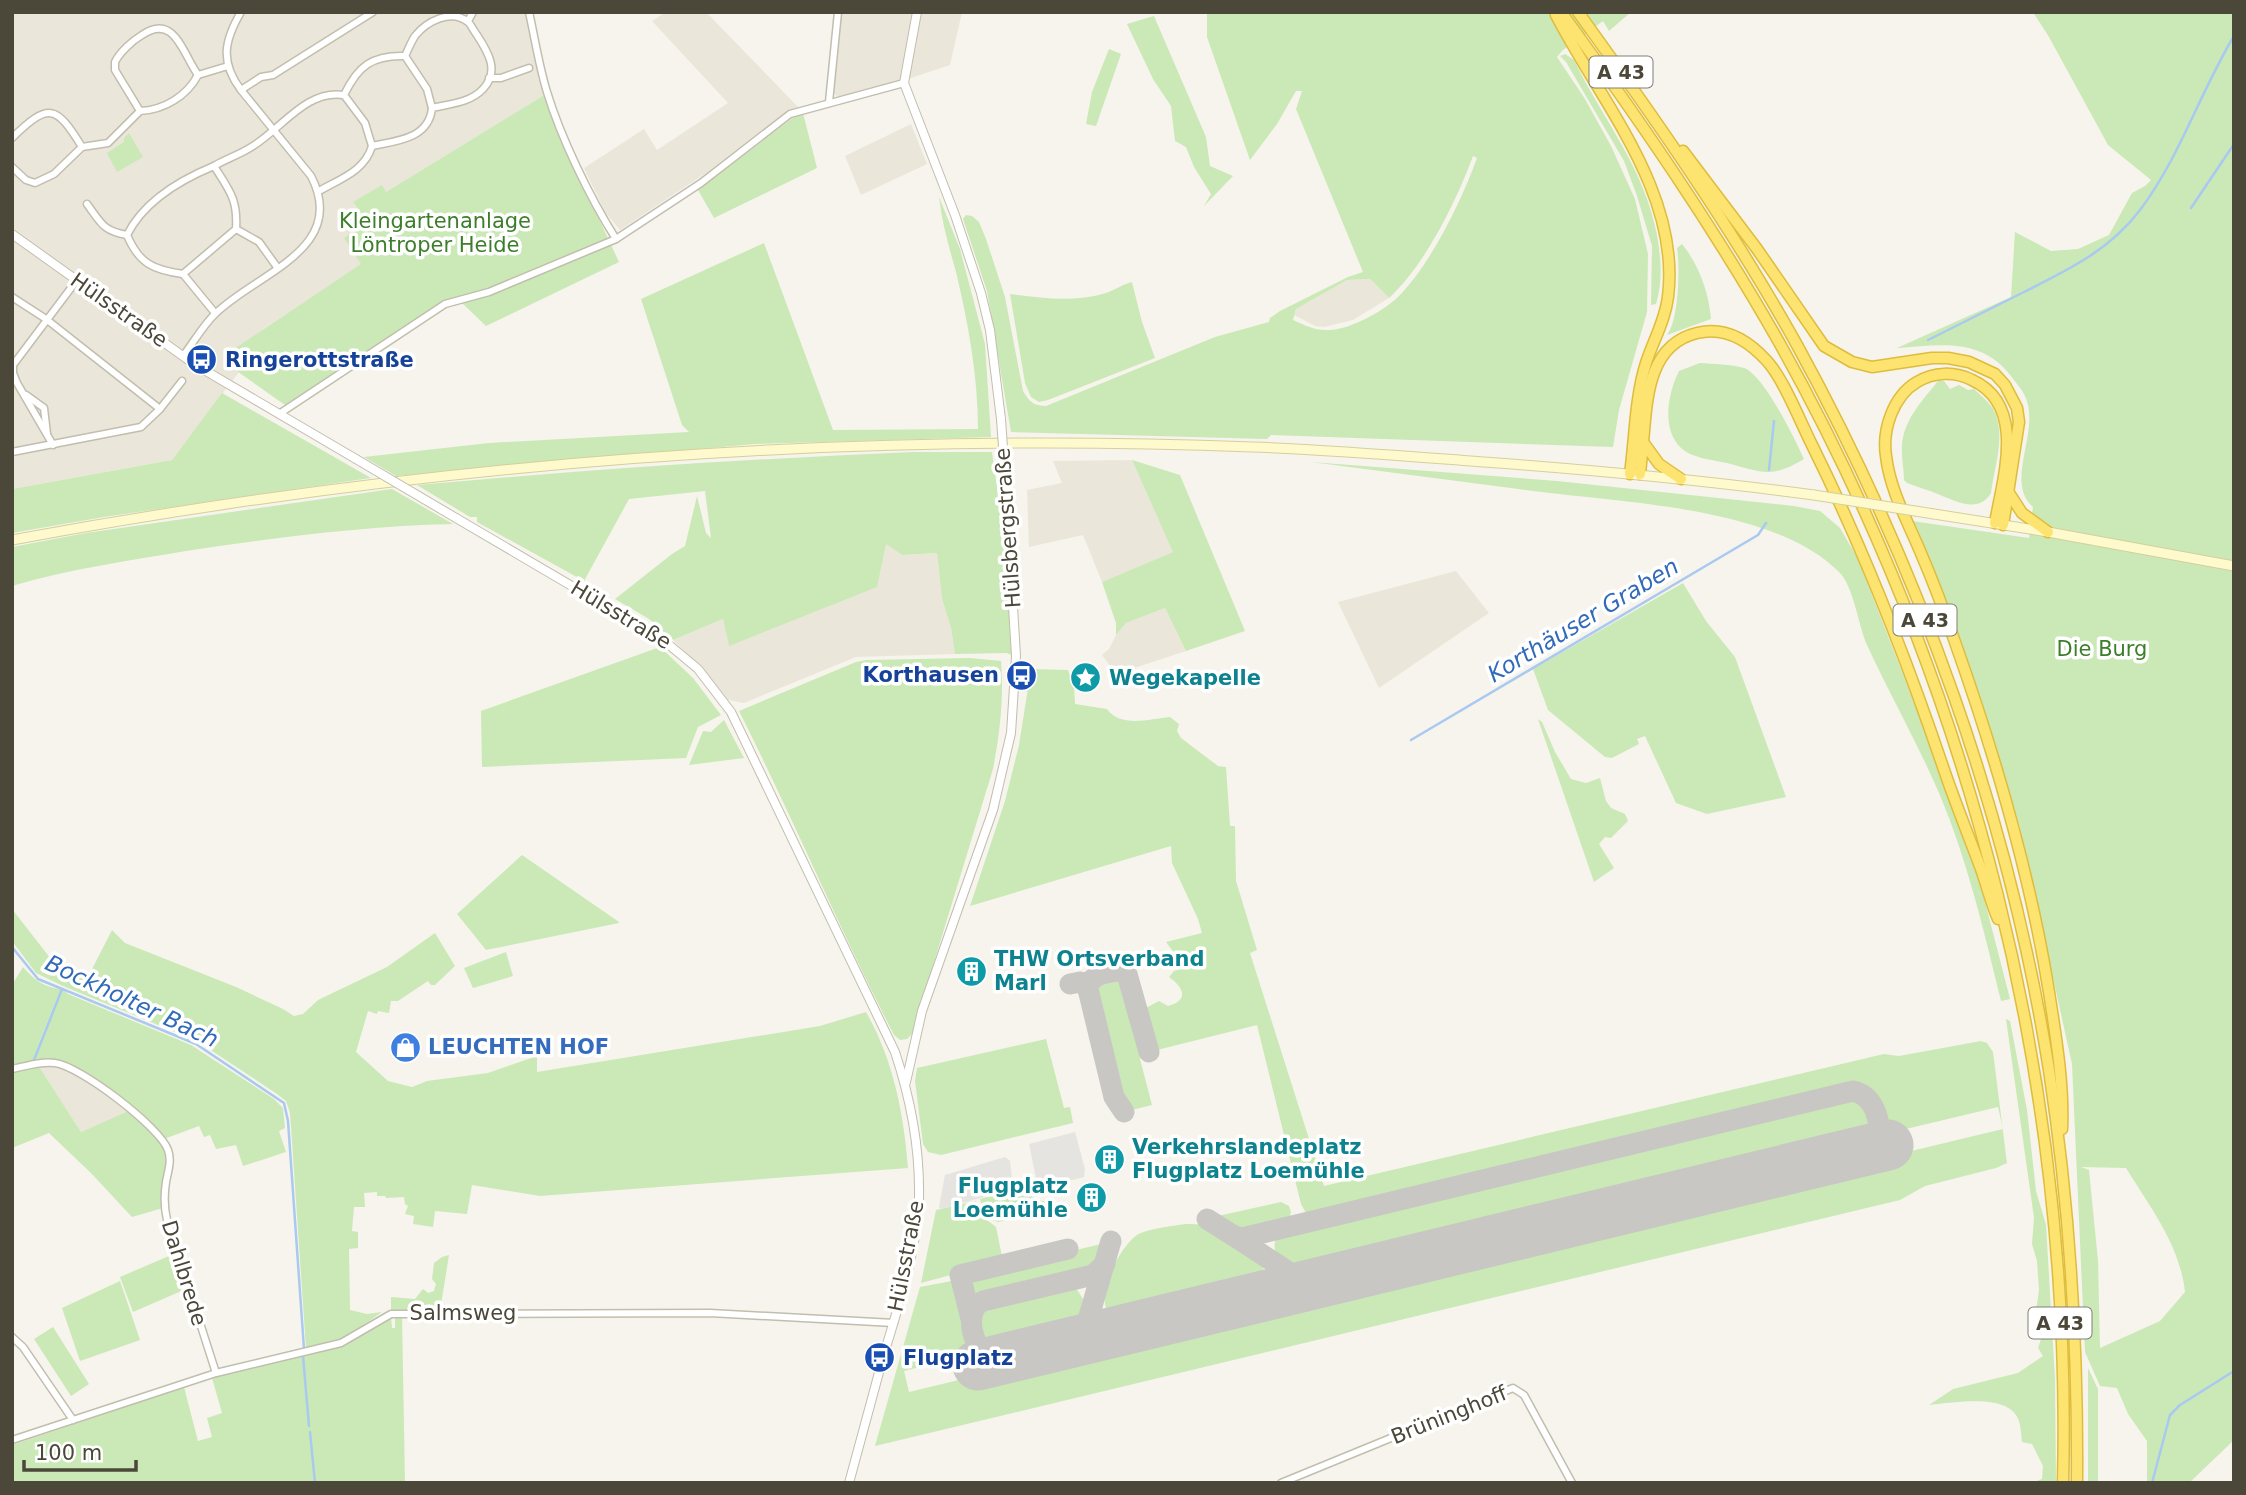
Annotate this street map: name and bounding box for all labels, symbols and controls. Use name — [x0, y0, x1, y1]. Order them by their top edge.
road number: A 43 — [1590, 57, 1652, 88]
park label: Kleingartenanlage Löntroper Heide — [339, 209, 531, 257]
street label: Hülsstraße — [66, 268, 172, 352]
bus stop icon: Ringerottstraße — [185, 343, 219, 377]
place label: Ringerottstraße — [225, 348, 414, 372]
street label: Hülsbergstraße — [990, 447, 1026, 609]
water label: Korthäuser Graben — [1483, 553, 1683, 687]
street label: Hülsstraße — [567, 576, 675, 654]
road number: A 43 — [1894, 604, 1956, 636]
park label: Die Burg — [2057, 637, 2147, 661]
bus stop icon: Korthausen — [1005, 658, 1039, 692]
place icon: Wegekapelle — [1069, 661, 1103, 695]
place label: Korthausen — [863, 663, 999, 687]
place label: Wegekapelle — [1109, 666, 1261, 690]
place label: THW Ortsverband Marl — [994, 947, 1205, 995]
water label: Bockholter Bach — [41, 950, 223, 1052]
building icon: THW Ortsverband Marl — [954, 954, 988, 988]
shop icon: LEUCHTEN HOF — [388, 1030, 422, 1064]
place label: LEUCHTEN HOF — [428, 1035, 609, 1059]
place label: Verkehrslandeplatz Flugplatz Loemühle — [1132, 1135, 1365, 1183]
building icon: Verkehrslandeplatz Flugplatz Loemühle — [1092, 1142, 1126, 1176]
place label: Flugplatz Loemühle — [953, 1174, 1068, 1222]
building icon: Flugplatz Loemühle — [1074, 1181, 1108, 1215]
street label: Hülsstraße — [883, 1198, 929, 1314]
street label: Dahlbrede — [157, 1217, 211, 1329]
street label: Salmsweg — [410, 1301, 516, 1325]
road number: A 43 — [2028, 1308, 2092, 1338]
bus stop icon: Flugplatz — [863, 1341, 897, 1375]
place label: Flugplatz — [903, 1346, 1013, 1370]
street label: Brüninghoff — [1388, 1381, 1511, 1449]
scale bar — [24, 1428, 136, 1472]
text: 100 m — [35, 1441, 102, 1465]

